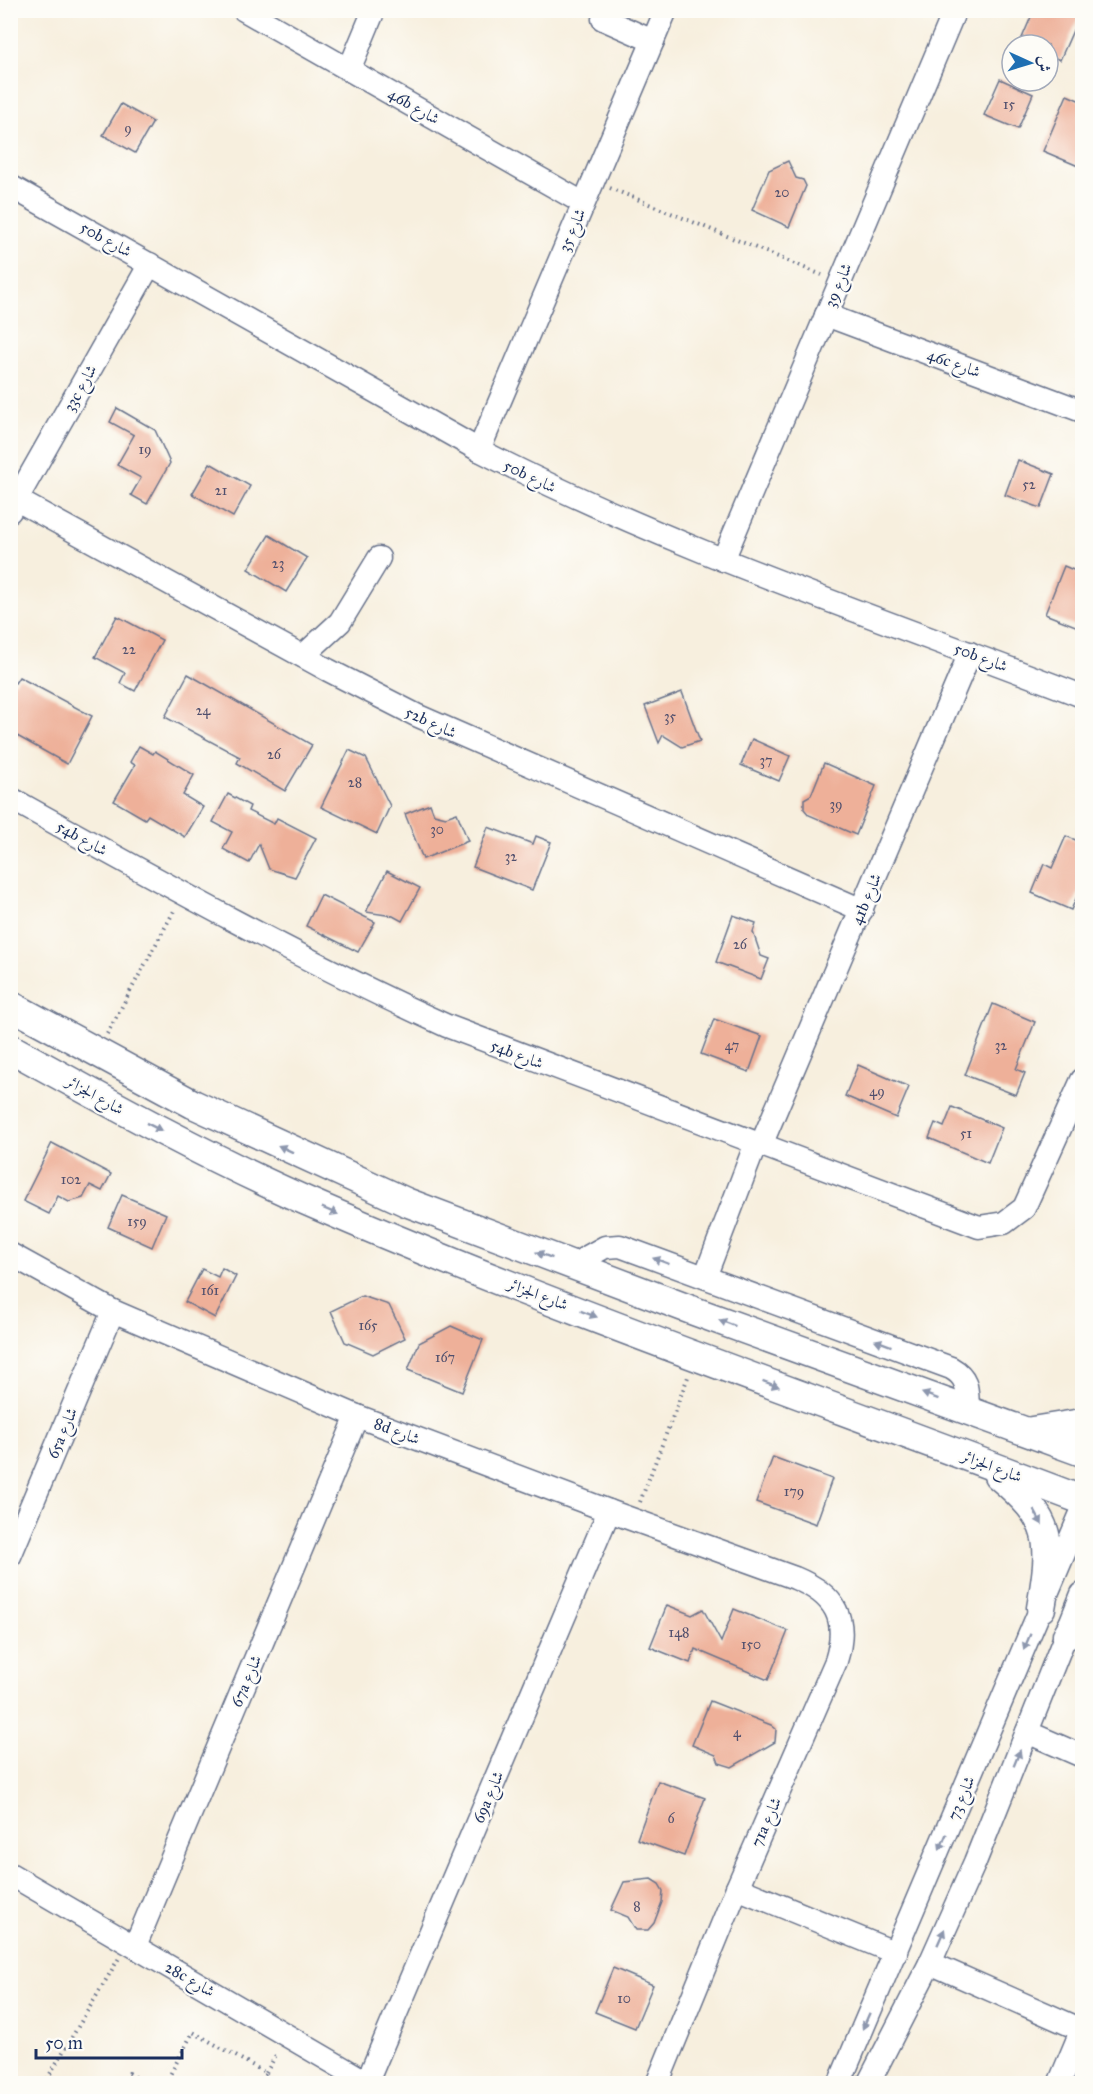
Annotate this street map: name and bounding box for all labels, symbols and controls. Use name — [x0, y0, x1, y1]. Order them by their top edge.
north arrow — [1000, 33, 1060, 93]
text: ش — [1034, 55, 1054, 73]
street label: 46b شارع — [383, 84, 443, 132]
house number: 15 — [1003, 96, 1015, 113]
house number: 9 — [124, 120, 132, 137]
house number: 20 — [774, 184, 790, 201]
street label: شارع 35 — [554, 206, 593, 256]
street label: 50b شارع — [75, 217, 135, 264]
street label: شارع 39 — [820, 260, 859, 312]
street label: 46c شارع — [923, 345, 983, 385]
street label: 33c شارع — [59, 361, 104, 417]
house number: 19 — [139, 441, 151, 458]
street label: 50b شارع — [499, 455, 559, 500]
house number: 52 — [1022, 476, 1036, 493]
house number: 21 — [215, 482, 228, 499]
house number: 23 — [272, 555, 284, 572]
street label: 50b شارع — [950, 638, 1010, 680]
house number: 22 — [122, 641, 136, 658]
house number: 24 — [196, 702, 212, 719]
street label: 52b شارع — [401, 702, 460, 746]
house number: 35 — [664, 708, 677, 725]
house number: 26 — [267, 746, 282, 763]
house number: 37 — [759, 752, 773, 769]
house number: 28 — [348, 774, 362, 791]
house number: 39 — [829, 796, 843, 813]
street label: 54b شارع — [51, 816, 111, 863]
house number: 30 — [430, 821, 444, 838]
house number: 32 — [505, 848, 517, 865]
street label: 41b شارع — [847, 870, 889, 929]
house number: 26 — [733, 936, 748, 953]
street label: 54b شارع — [487, 1035, 546, 1076]
house number: 47 — [725, 1037, 739, 1054]
house number: 32 — [995, 1037, 1007, 1054]
street label: شارع الجزائر — [59, 1070, 127, 1122]
house number: 49 — [869, 1083, 885, 1100]
one-way arrow — [145, 1122, 162, 1132]
house number: 51 — [960, 1125, 972, 1142]
one-way arrow — [277, 1143, 295, 1153]
house number: 102 — [61, 1171, 81, 1188]
one-way arrow — [321, 1206, 339, 1216]
house number: 159 — [127, 1213, 147, 1230]
one-way arrow — [535, 1250, 553, 1260]
one-way arrow — [652, 1255, 670, 1265]
street label: شارع الجزائر — [502, 1273, 571, 1318]
house number: 161 — [201, 1282, 220, 1299]
one-way arrow — [580, 1310, 598, 1319]
house number: 165 — [358, 1317, 378, 1334]
one-way arrow — [718, 1317, 736, 1327]
one-way arrow — [874, 1337, 892, 1347]
house number: 167 — [435, 1349, 455, 1366]
one-way arrow — [762, 1379, 780, 1389]
one-way arrow — [921, 1390, 939, 1400]
street label: 65a شارع — [43, 1405, 85, 1463]
street label: 8d شارع — [370, 1414, 423, 1452]
street label: شارع الجزائر — [956, 1445, 1025, 1490]
house number: 179 — [784, 1483, 804, 1500]
one-way arrow — [1033, 1509, 1043, 1526]
house number: 148 — [669, 1624, 689, 1641]
one-way arrow — [1022, 1634, 1032, 1652]
house number: 150 — [741, 1636, 761, 1653]
street label: 67a شارع — [227, 1652, 269, 1711]
house number: 4 — [733, 1724, 742, 1741]
one-way arrow — [1012, 1748, 1022, 1766]
street label: 69a شارع — [469, 1768, 511, 1827]
street label: شارع 73 — [943, 1773, 982, 1825]
street label: 71a شارع — [747, 1794, 789, 1852]
house number: 6 — [667, 1810, 675, 1827]
one-way arrow — [938, 1833, 948, 1851]
house number: 8 — [633, 1898, 641, 1915]
one-way arrow — [936, 1928, 946, 1946]
street label: 28c شارع — [160, 1957, 218, 2004]
house number: 10 — [617, 1990, 631, 2007]
one-way arrow — [861, 2012, 870, 2030]
scale bar — [36, 2022, 182, 2060]
text: 50 m — [45, 2032, 83, 2054]

